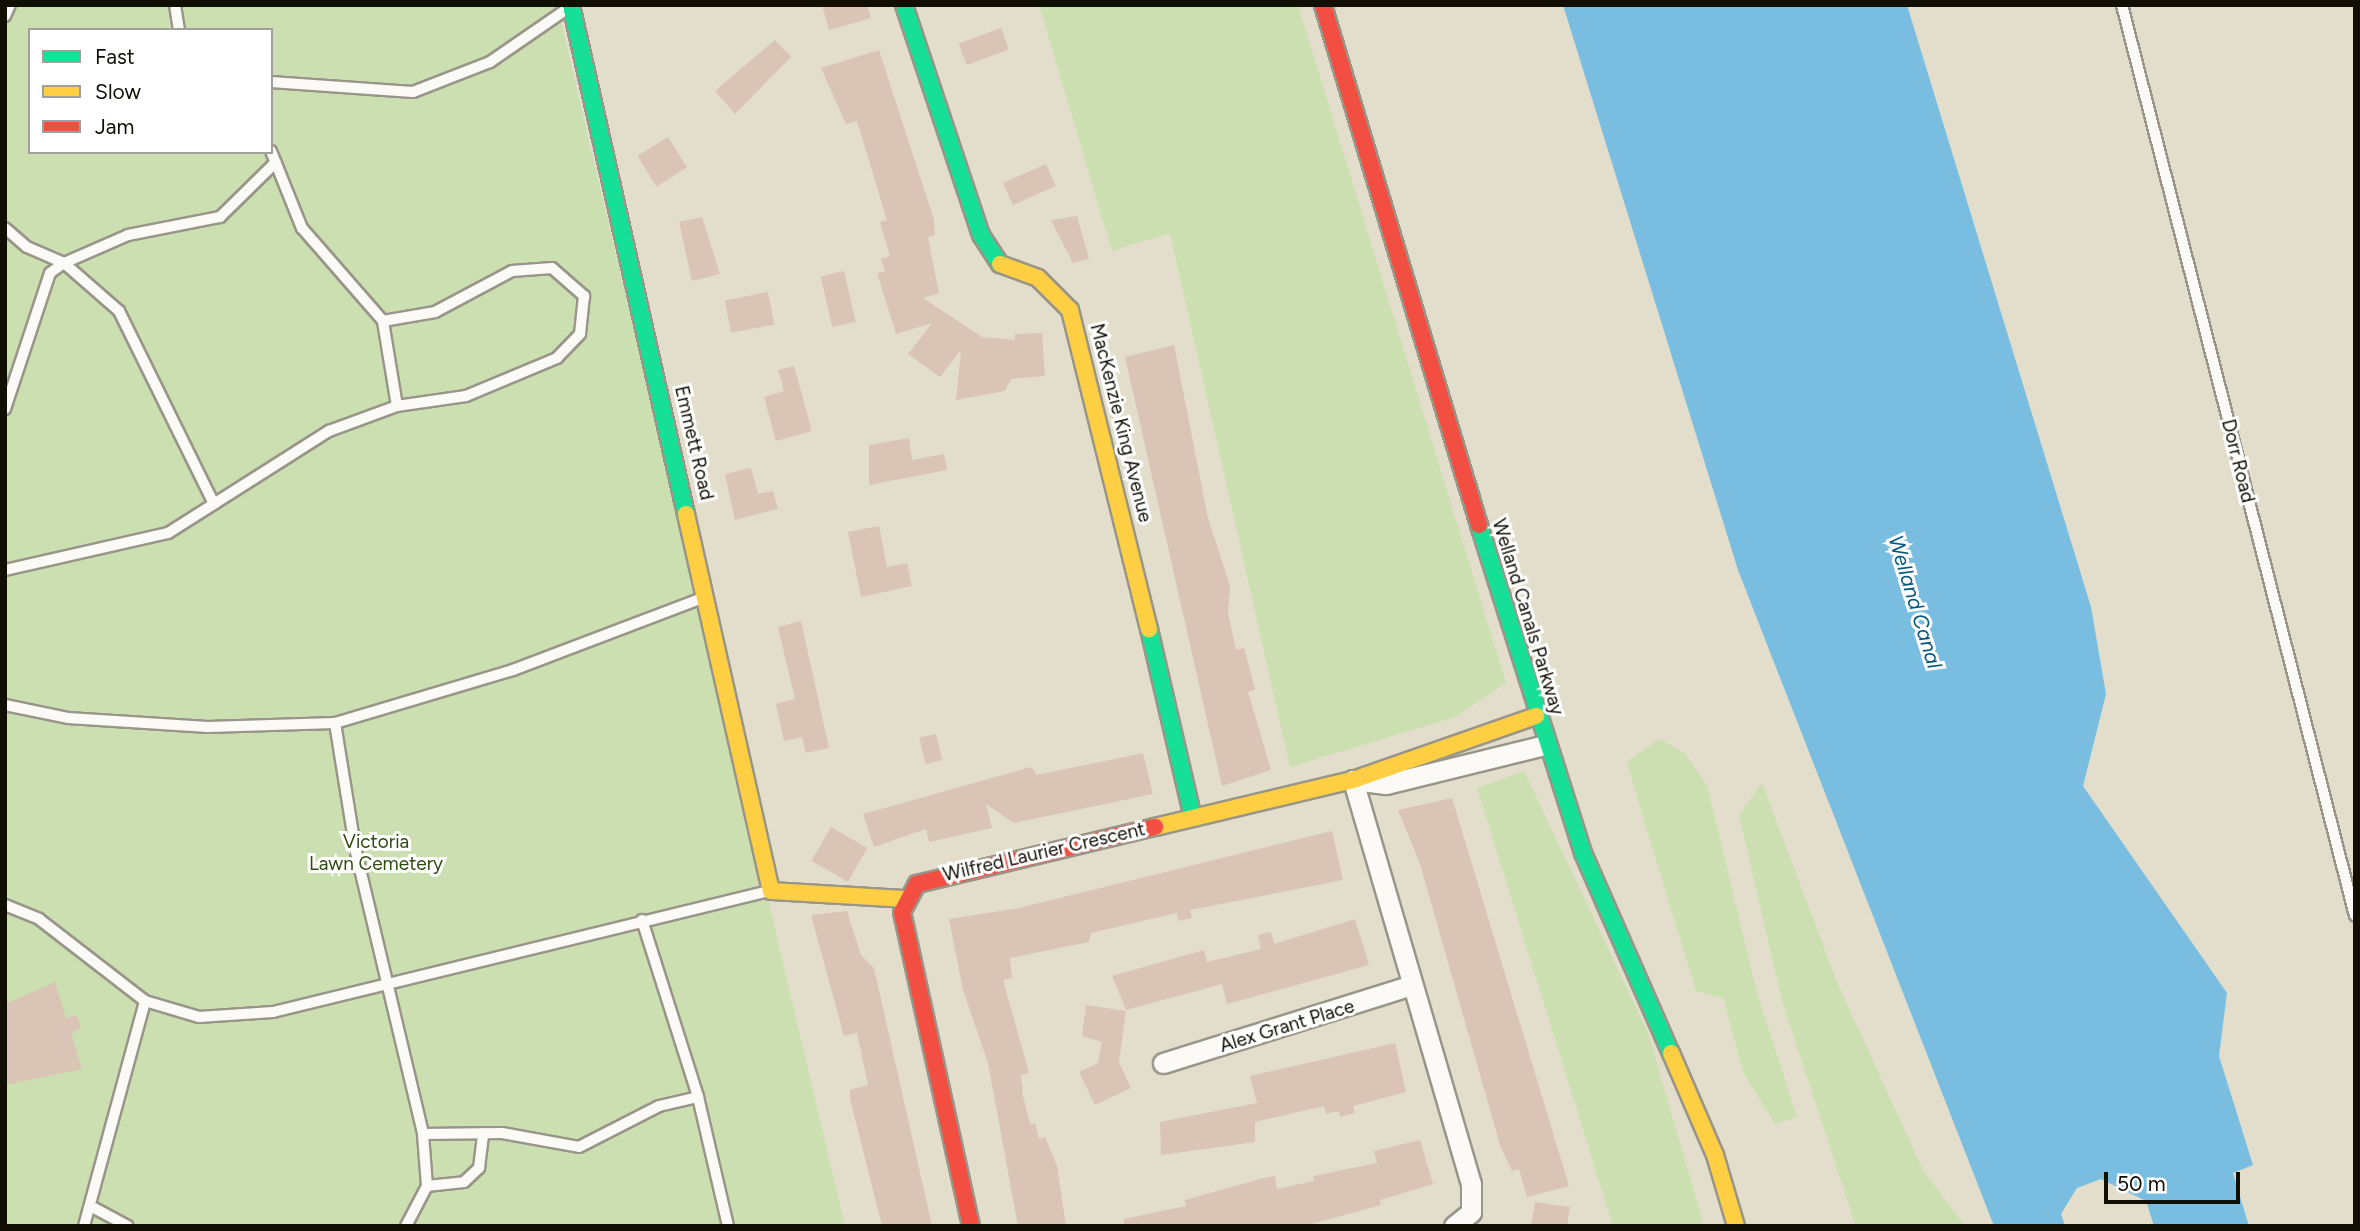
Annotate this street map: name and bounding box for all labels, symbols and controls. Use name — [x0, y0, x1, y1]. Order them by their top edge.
legend — [28, 28, 273, 154]
text: Fast — [95, 44, 135, 69]
text: Slow — [95, 79, 141, 104]
text: Jam — [95, 114, 134, 139]
street label: MacKenzie King Avenue — [1085, 321, 1157, 525]
street label: Emmett Road — [670, 384, 718, 502]
street label: Dorr Road — [2217, 417, 2259, 505]
street label: Welland Canals Parkway — [1487, 516, 1569, 718]
water label: Welland Canal — [1883, 532, 1947, 672]
street label: Wilfred Laurier Crescent — [941, 818, 1147, 886]
park label: Victoria Lawn Cemetery — [309, 831, 443, 875]
street label: Alex Grant Place — [1217, 995, 1357, 1057]
scale bar — [2108, 1158, 2244, 1202]
text: 50 m — [2117, 1171, 2166, 1196]

